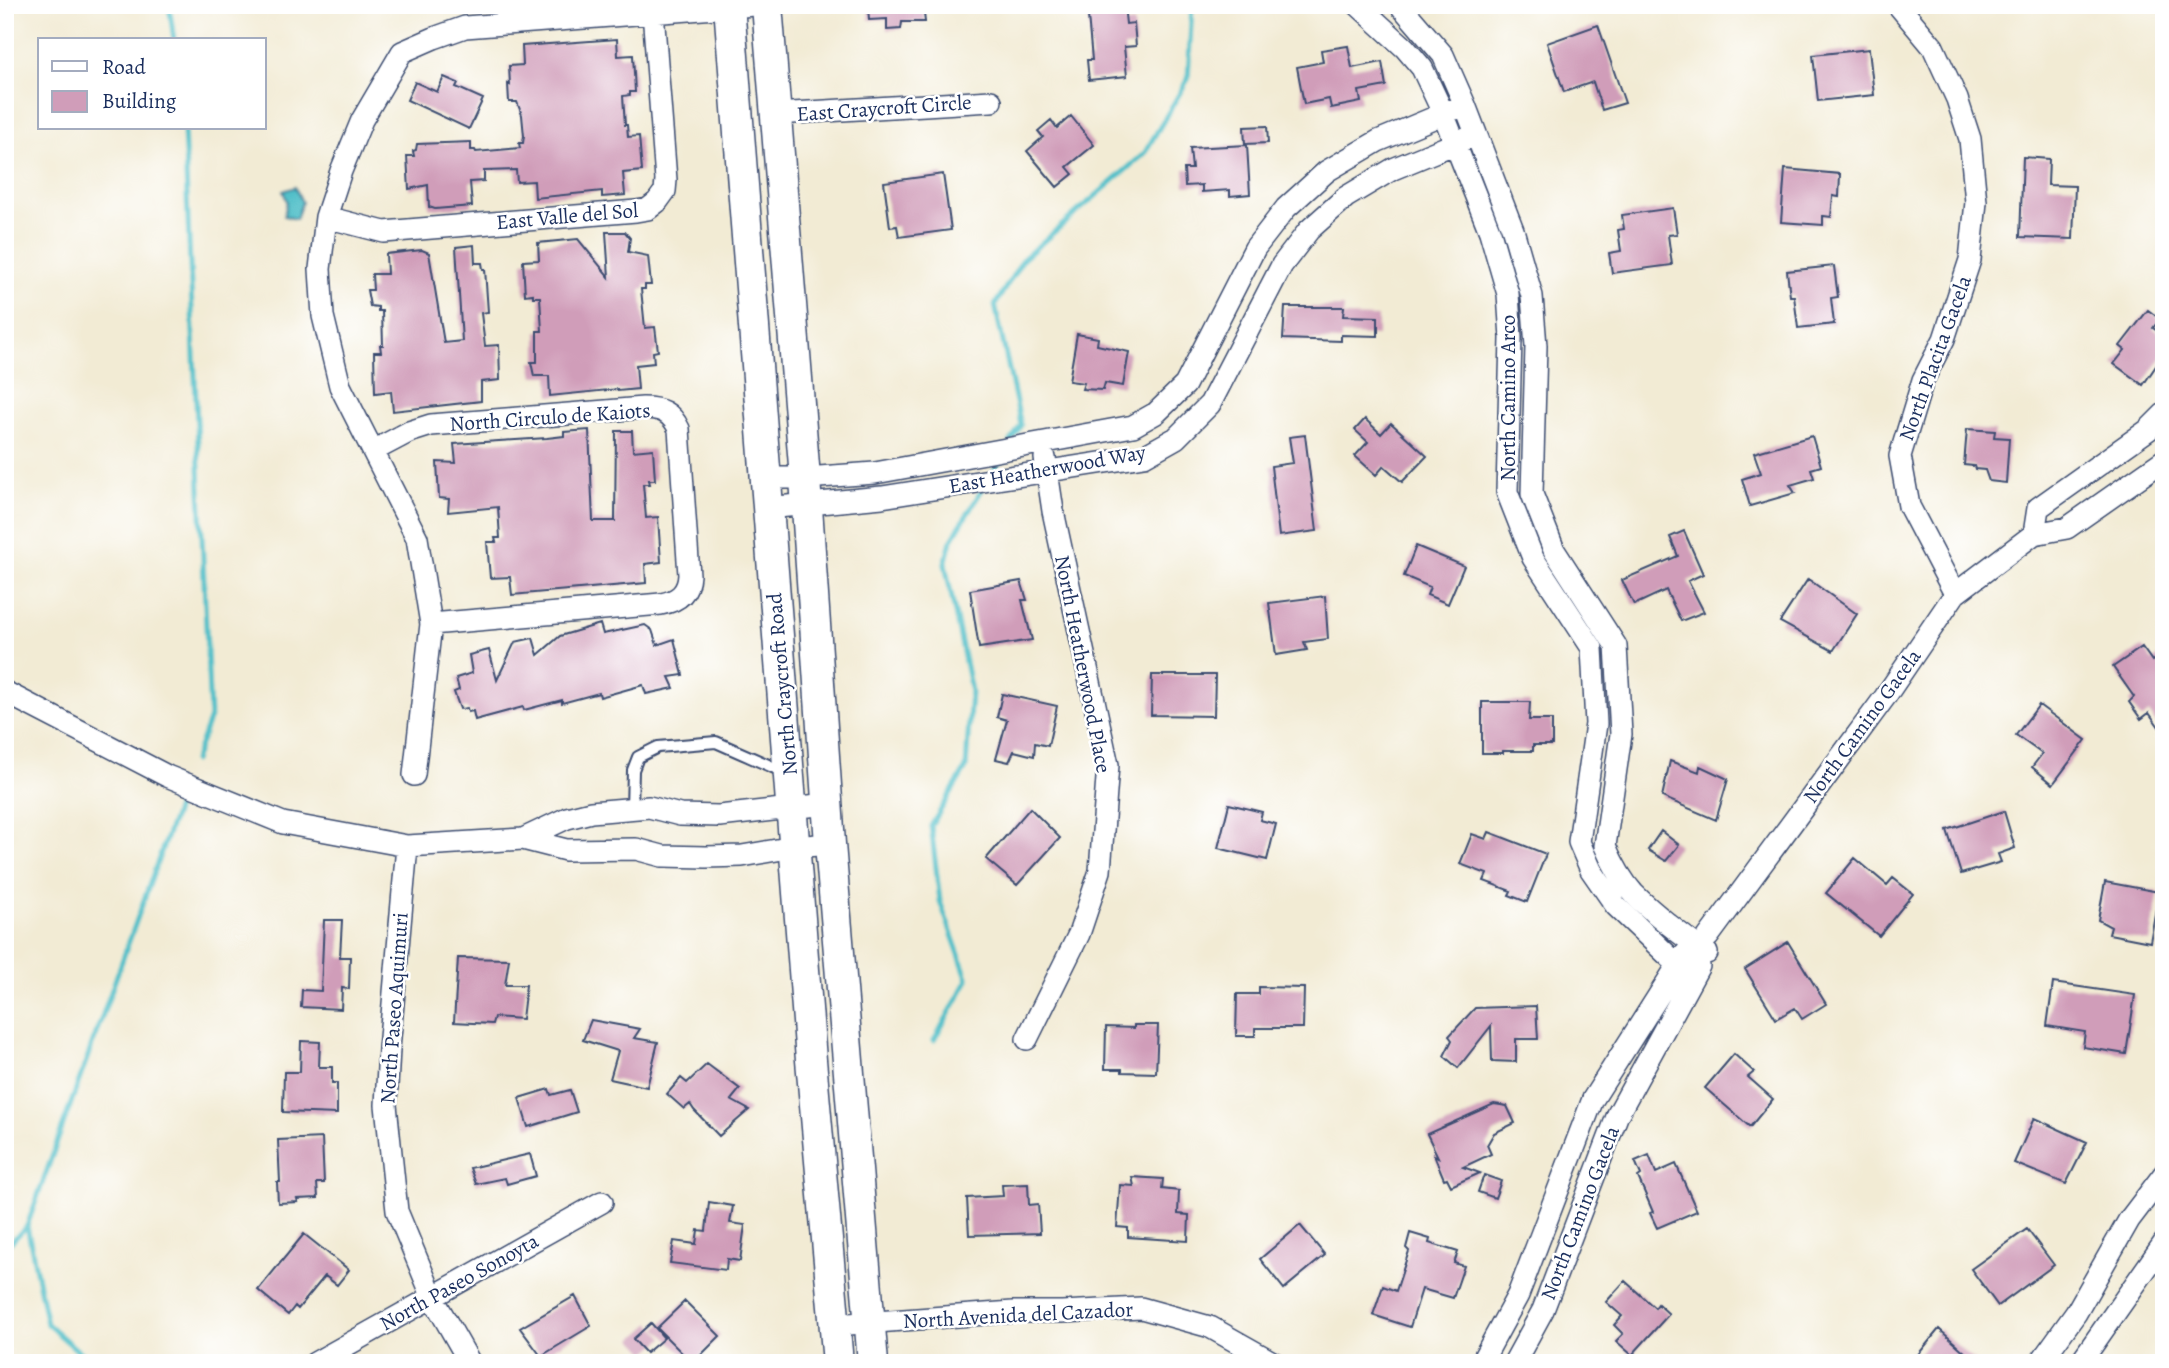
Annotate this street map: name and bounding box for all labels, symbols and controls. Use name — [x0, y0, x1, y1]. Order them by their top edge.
legend — [38, 38, 266, 130]
text: Road — [102, 53, 146, 81]
text: Building — [102, 87, 177, 115]
street label: East Craycroft Circle — [796, 88, 972, 128]
street label: East Valle del Sol — [495, 196, 639, 236]
street label: North Placita Gacela — [1892, 271, 1978, 445]
street label: North Camino Arco — [1494, 315, 1522, 481]
street label: North Circulo de Kaiots — [449, 396, 651, 438]
street label: East Heatherwood Way — [946, 438, 1148, 500]
street label: North Heatherwood Place — [1048, 553, 1118, 775]
street label: North Craycroft Road — [760, 591, 804, 776]
street label: North Camino Gacela — [1796, 643, 1928, 809]
street label: North Paseo Aquimuri — [373, 911, 415, 1105]
street label: North Camino Gacela — [1534, 1122, 1626, 1304]
street label: North Paseo Sonoyta — [374, 1227, 544, 1337]
street label: North Avenida del Cazador — [902, 1295, 1134, 1335]

